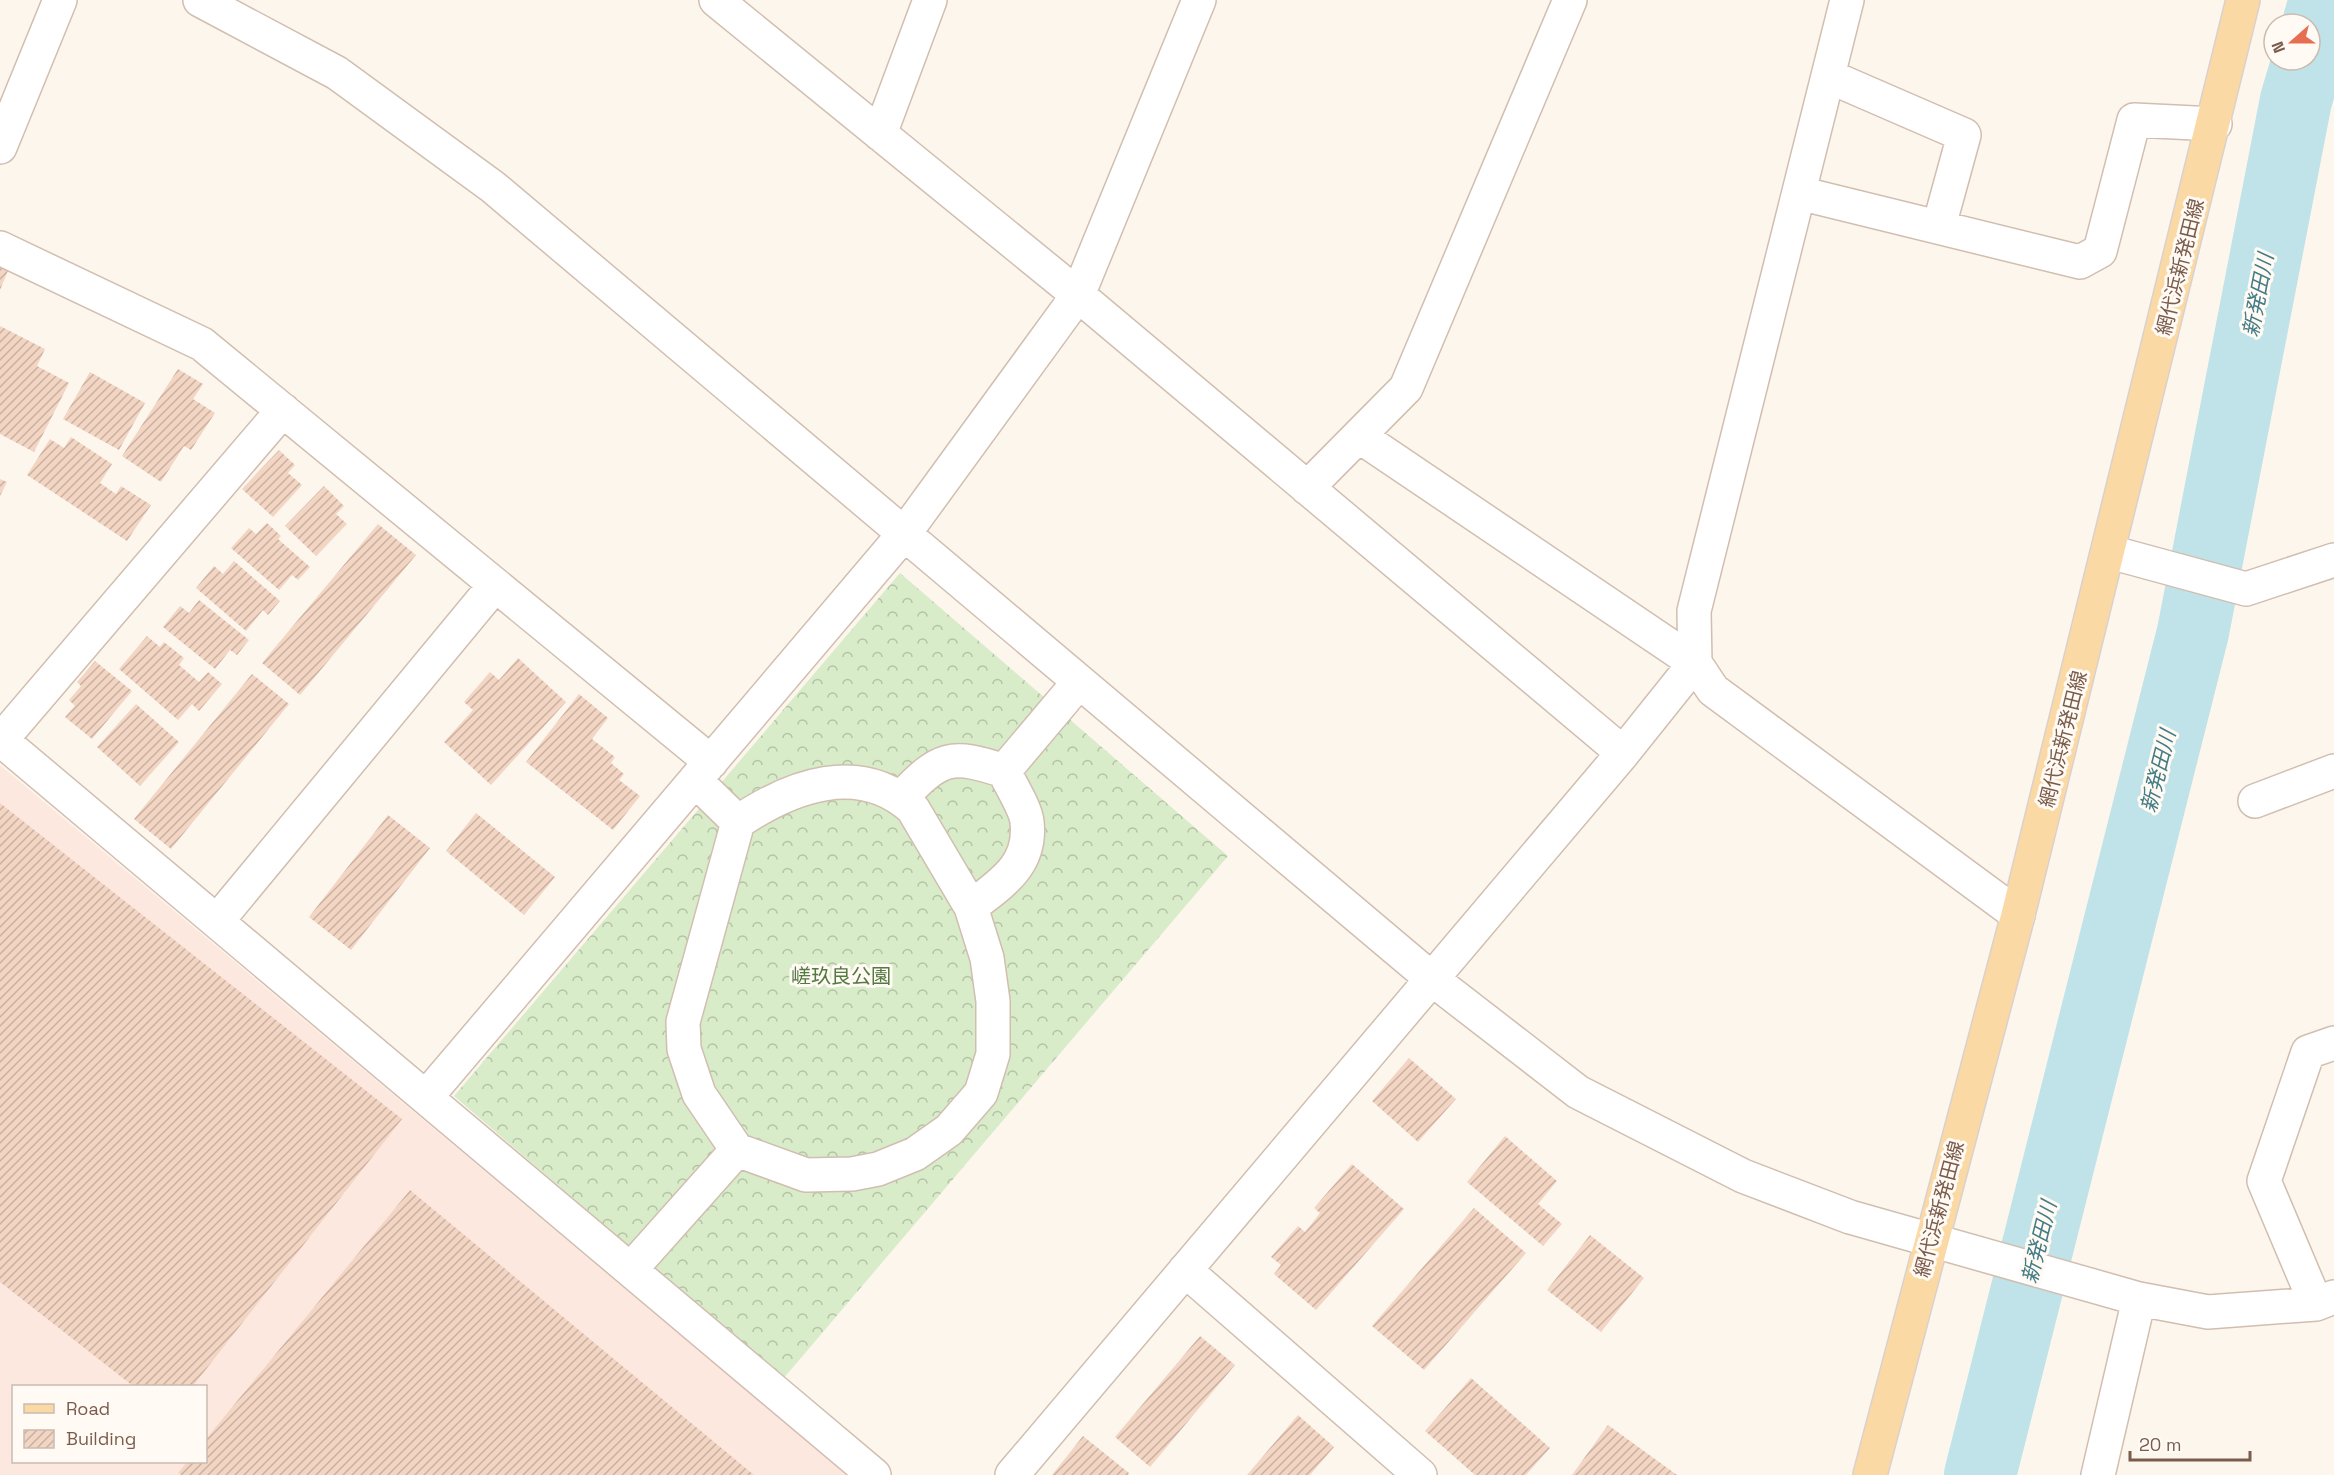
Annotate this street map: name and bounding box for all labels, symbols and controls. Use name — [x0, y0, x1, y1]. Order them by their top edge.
north arrow — [2262, 12, 2322, 72]
text: N — [2267, 38, 2290, 56]
street label: 網代浜新発田線 — [2150, 196, 2210, 338]
water label: 新発田川 — [2237, 249, 2280, 339]
street label: 網代浜新発田線 — [2033, 668, 2093, 810]
water label: 新発田川 — [2135, 725, 2182, 815]
park label: 嵯玖良公園 — [791, 963, 891, 989]
street label: 網代浜新発田線 — [1908, 1138, 1970, 1280]
water label: 新発田川 — [2016, 1196, 2063, 1286]
legend — [12, 1385, 207, 1463]
text: Road — [66, 1397, 110, 1420]
scale bar — [2130, 1424, 2250, 1462]
text: Building — [66, 1427, 136, 1450]
text: 20 m — [2139, 1433, 2182, 1456]

